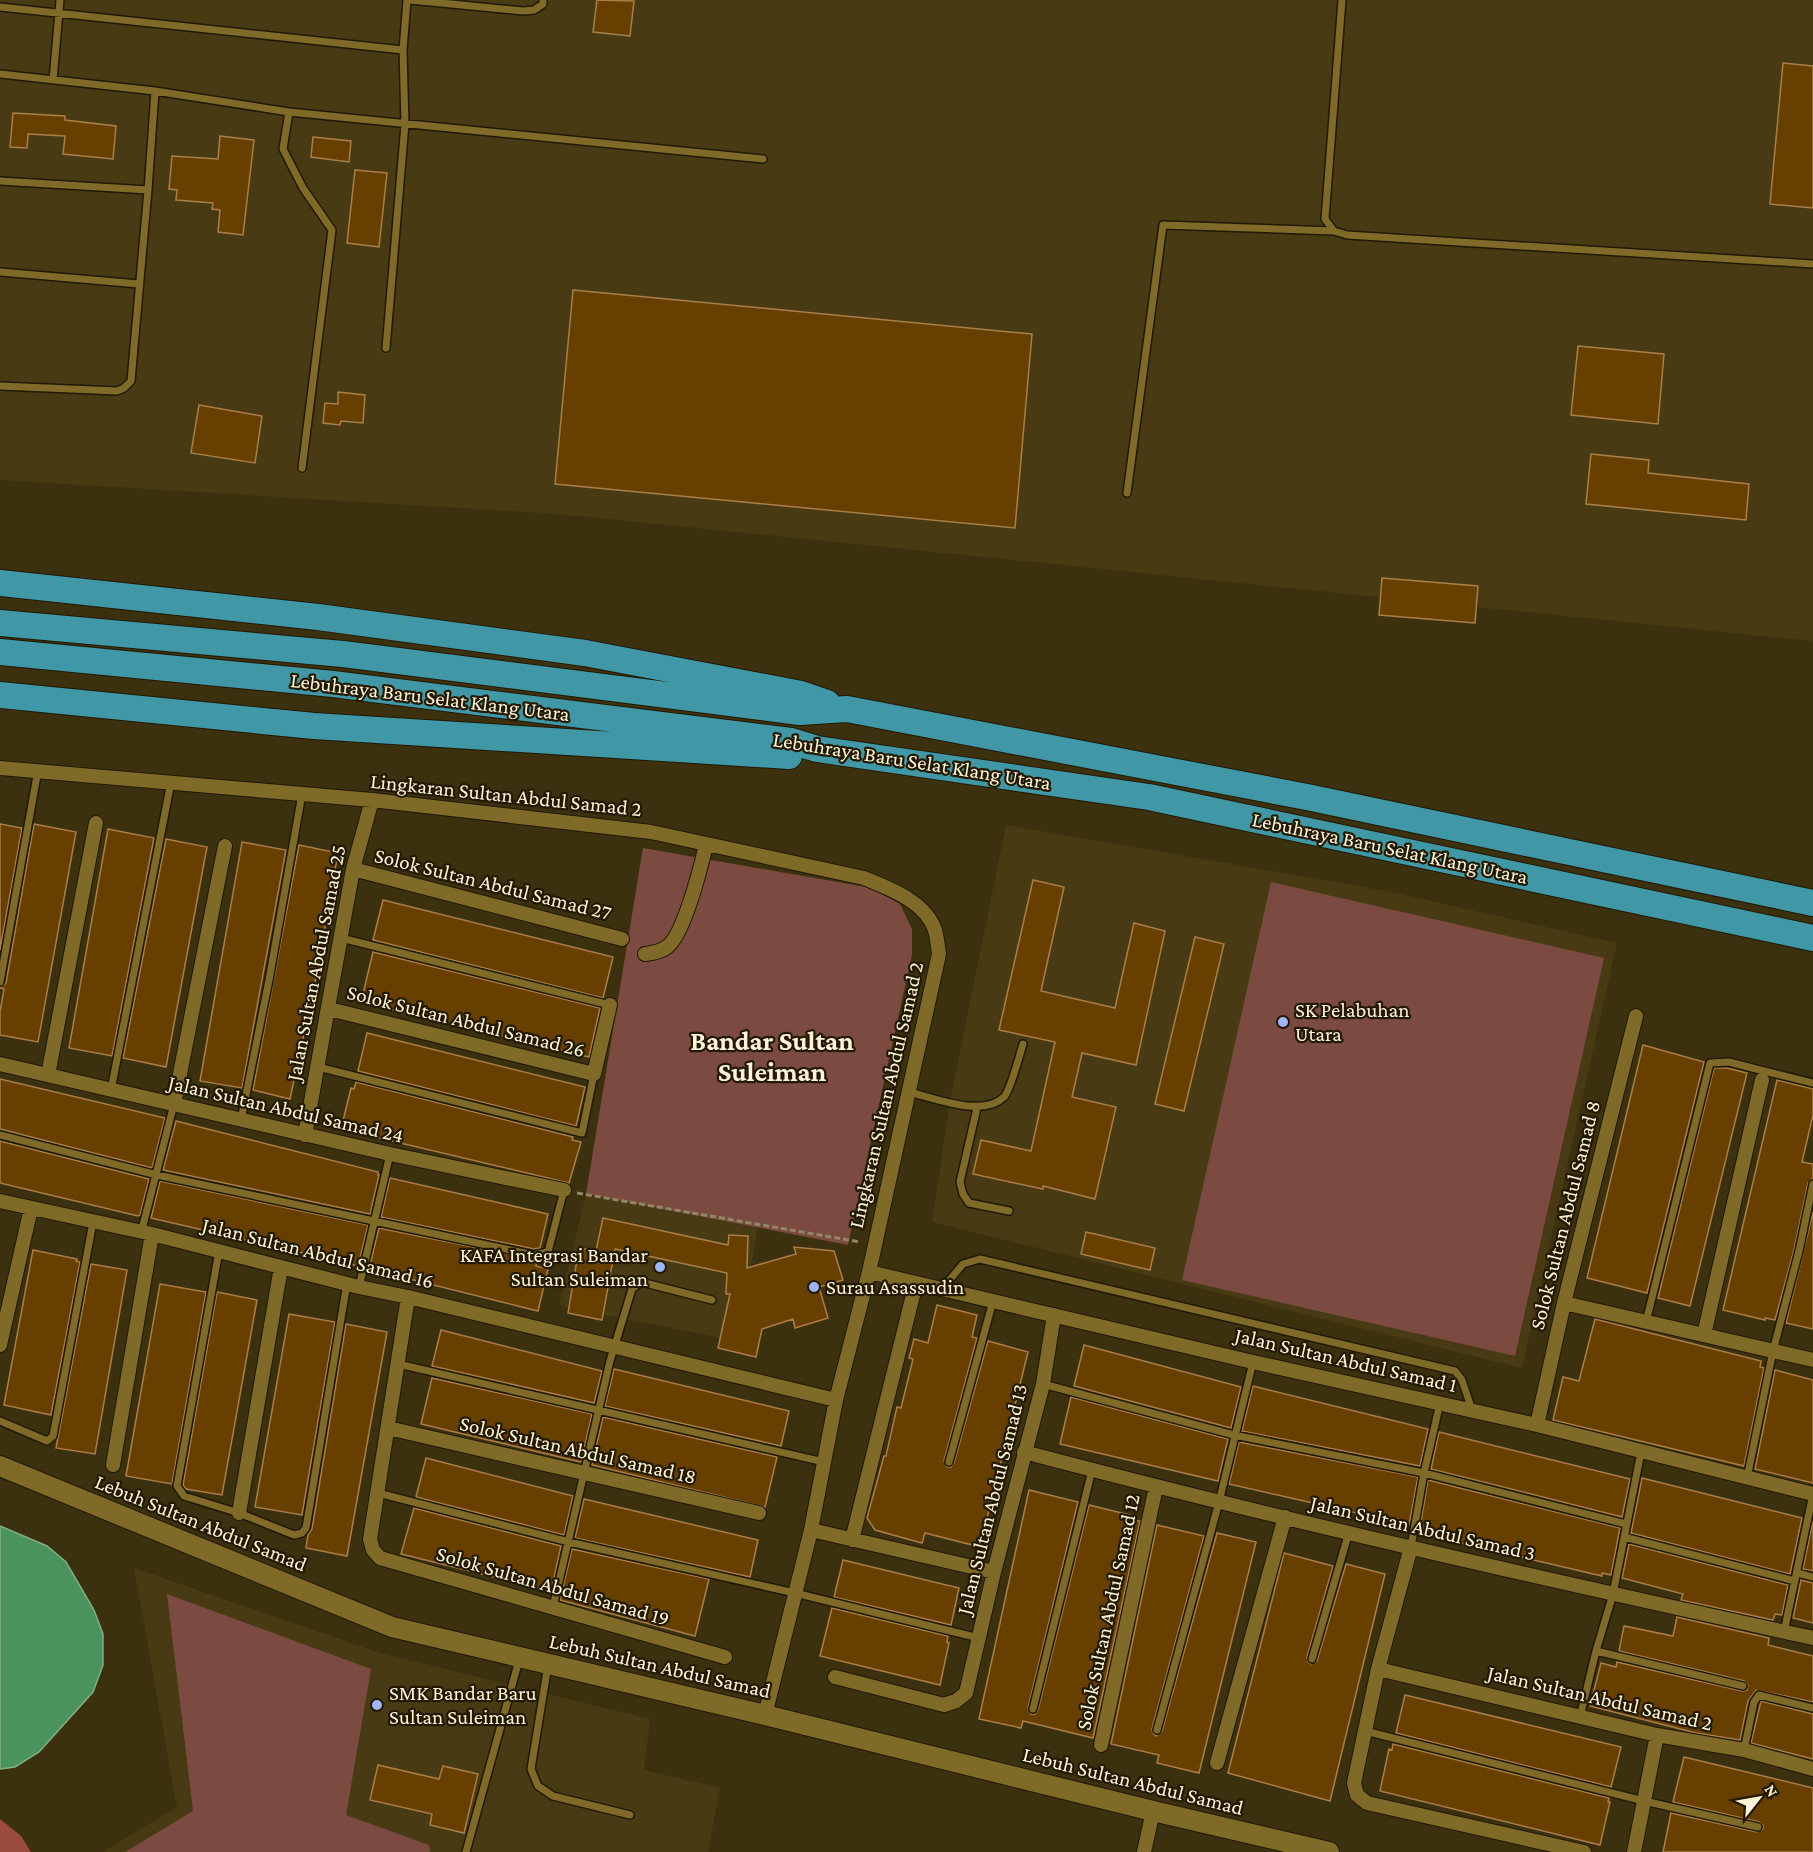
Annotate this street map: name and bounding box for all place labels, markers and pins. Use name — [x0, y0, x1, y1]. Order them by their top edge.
place label: SK Pelabuhan Utara — [1295, 998, 1410, 1046]
marker: SK Pelabuhan Utara — [1276, 1015, 1290, 1029]
place label: KAFA Integrasi Bandar Sultan Suleiman — [460, 1243, 649, 1291]
marker: KAFA Integrasi Bandar Sultan Suleiman — [653, 1260, 667, 1274]
place label: Surau Asassudin — [826, 1275, 964, 1299]
marker: Surau Asassudin — [807, 1280, 821, 1294]
place label: SMK Bandar Baru Sultan Suleiman — [389, 1681, 537, 1729]
marker: SMK Bandar Baru Sultan Suleiman — [370, 1698, 384, 1712]

